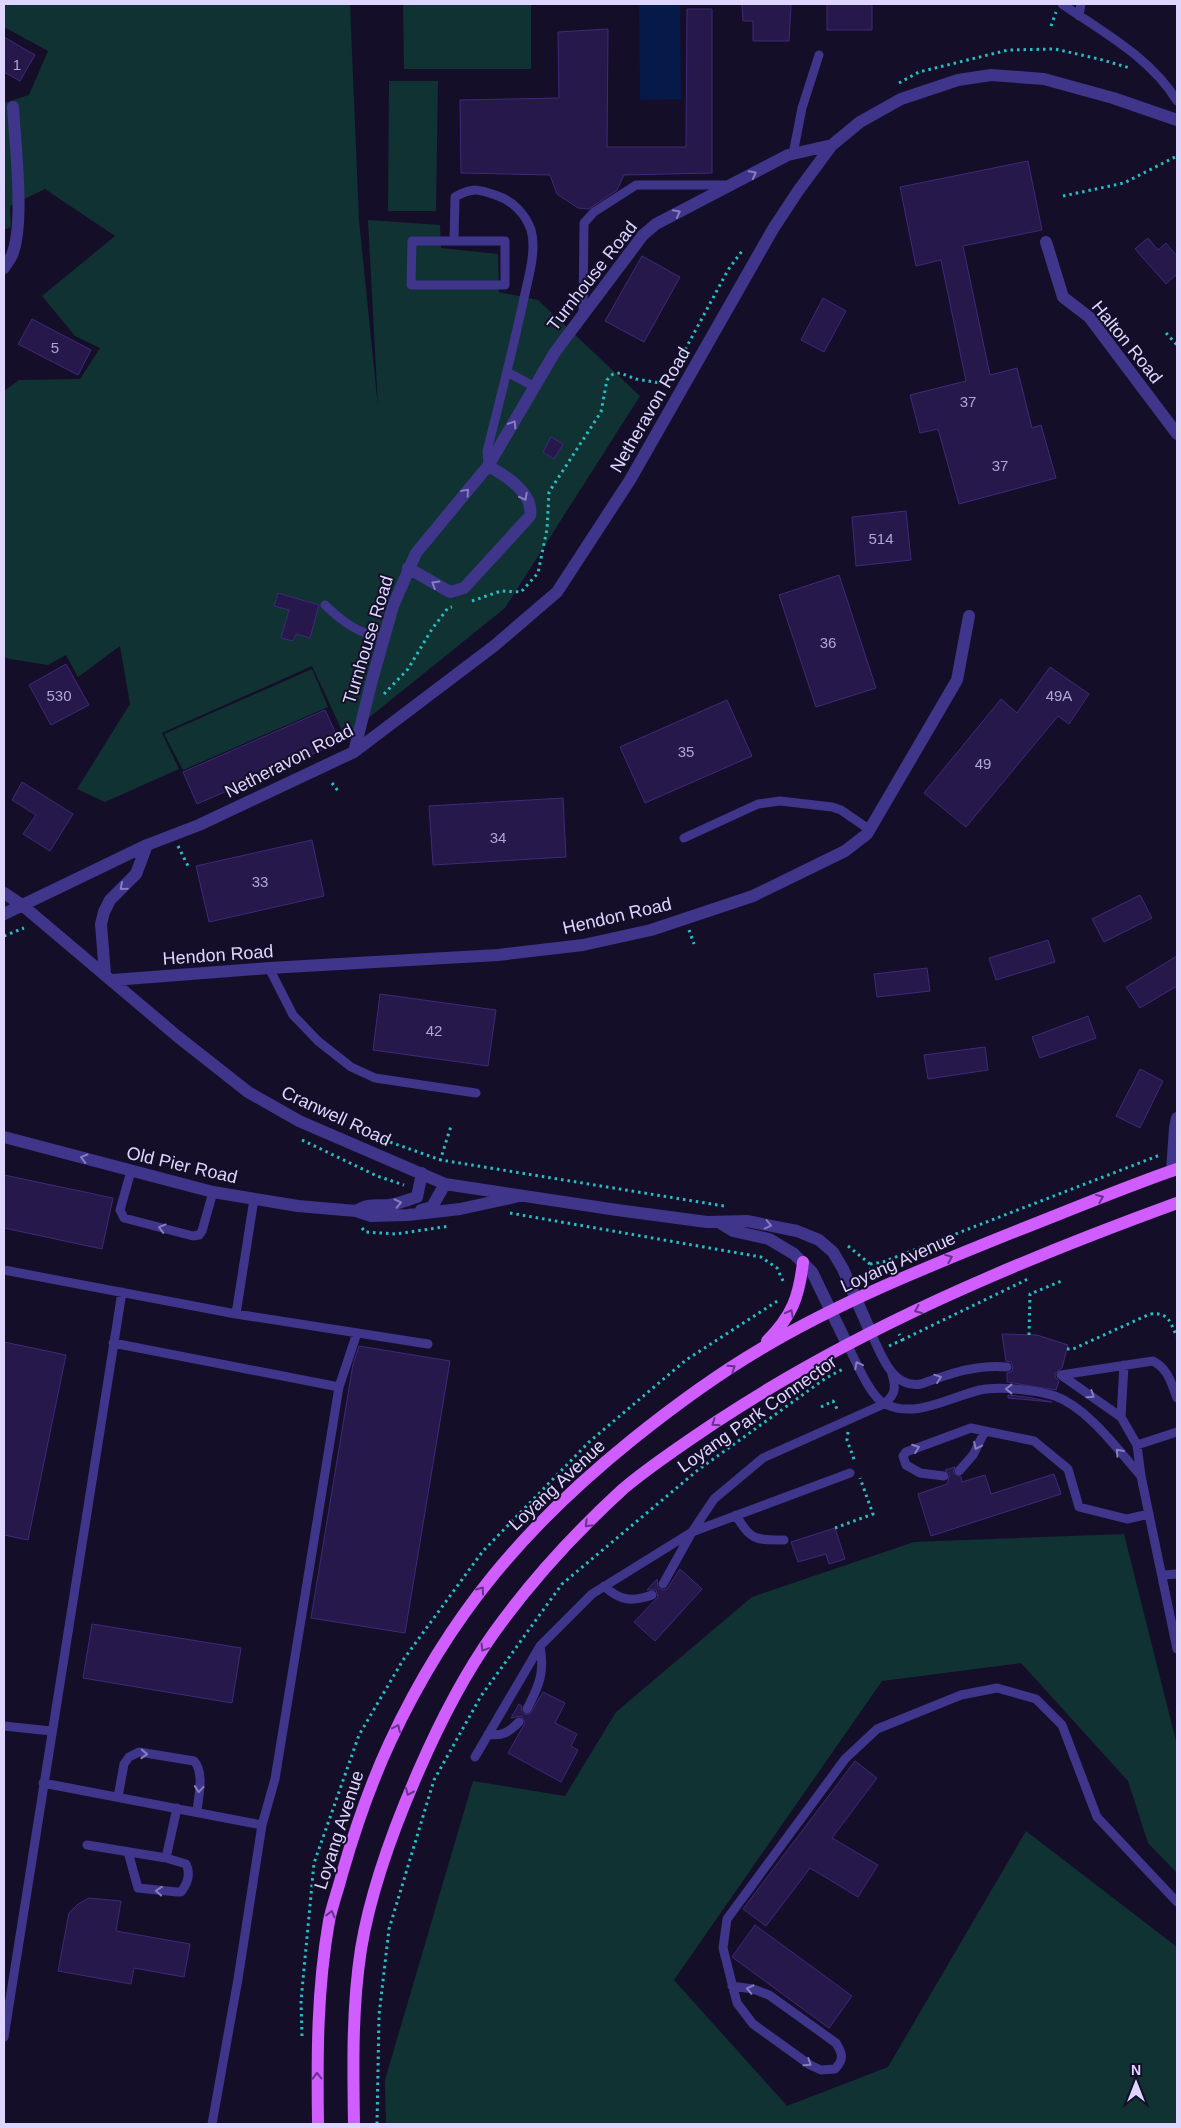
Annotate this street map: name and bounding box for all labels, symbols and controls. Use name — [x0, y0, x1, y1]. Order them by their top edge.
house number: 1 — [13, 56, 21, 73]
one-way arrow — [747, 170, 756, 180]
one-way arrow — [672, 209, 681, 219]
street label: Turnhouse Road — [543, 217, 641, 335]
street label: Halton Road — [1088, 297, 1166, 387]
house number: 5 — [51, 339, 59, 356]
street label: Netheravon Road — [606, 344, 694, 476]
house number: 37 — [960, 393, 976, 410]
one-way arrow — [506, 421, 516, 430]
house number: 37 — [992, 457, 1008, 474]
one-way arrow — [460, 488, 469, 497]
one-way arrow — [518, 492, 528, 501]
house number: 514 — [868, 530, 894, 547]
street label: Turnhouse Road — [339, 573, 397, 707]
one-way arrow — [432, 580, 441, 590]
house number: 36 — [820, 634, 836, 651]
house number: 530 — [46, 687, 72, 704]
house number: 49A — [1046, 687, 1072, 704]
street label: Netheravon Road — [222, 720, 356, 802]
house number: 35 — [678, 743, 694, 760]
house number: 49 — [975, 755, 991, 772]
house number: 34 — [490, 829, 506, 846]
house number: 33 — [252, 873, 268, 890]
one-way arrow — [120, 881, 129, 890]
street label: Hendon Road — [561, 894, 673, 938]
street label: Hendon Road — [162, 941, 274, 969]
house number: 42 — [426, 1022, 442, 1039]
street label: Cranwell Road — [278, 1082, 394, 1150]
street label: Old Pier Road — [125, 1143, 239, 1187]
one-way arrow — [80, 1154, 88, 1164]
one-way arrow — [1095, 1194, 1103, 1204]
one-way arrow — [394, 1198, 403, 1209]
one-way arrow — [763, 1219, 772, 1230]
one-way arrow — [159, 1223, 167, 1233]
street label: Loyang Avenue — [837, 1228, 959, 1296]
one-way arrow — [944, 1254, 953, 1265]
one-way arrow — [914, 1304, 923, 1314]
one-way arrow — [784, 1309, 794, 1318]
street label: Loyang Park Connector — [674, 1352, 840, 1476]
one-way arrow — [854, 1361, 864, 1370]
one-way arrow — [727, 1364, 736, 1374]
one-way arrow — [933, 1374, 942, 1384]
one-way arrow — [1005, 1384, 1012, 1394]
one-way arrow — [1085, 1389, 1095, 1398]
one-way arrow — [711, 1417, 721, 1426]
street label: Loyang Avenue — [505, 1435, 609, 1535]
one-way arrow — [973, 1441, 983, 1450]
one-way arrow — [911, 1444, 919, 1454]
one-way arrow — [1116, 1449, 1125, 1458]
one-way arrow — [585, 1518, 594, 1527]
one-way arrow — [475, 1586, 484, 1596]
one-way arrow — [481, 1643, 491, 1652]
one-way arrow — [390, 1724, 401, 1733]
one-way arrow — [140, 1749, 148, 1760]
street label: Loyang Avenue — [310, 1768, 368, 1892]
one-way arrow — [194, 1785, 205, 1793]
one-way arrow — [405, 1787, 416, 1796]
one-way arrow — [155, 1886, 163, 1897]
one-way arrow — [325, 1910, 336, 1918]
one-way arrow — [745, 1984, 754, 1995]
one-way arrow — [803, 2056, 812, 2066]
north arrow — [1111, 2058, 1161, 2108]
text: N — [1131, 2062, 1141, 2078]
one-way arrow — [312, 2071, 322, 2079]

